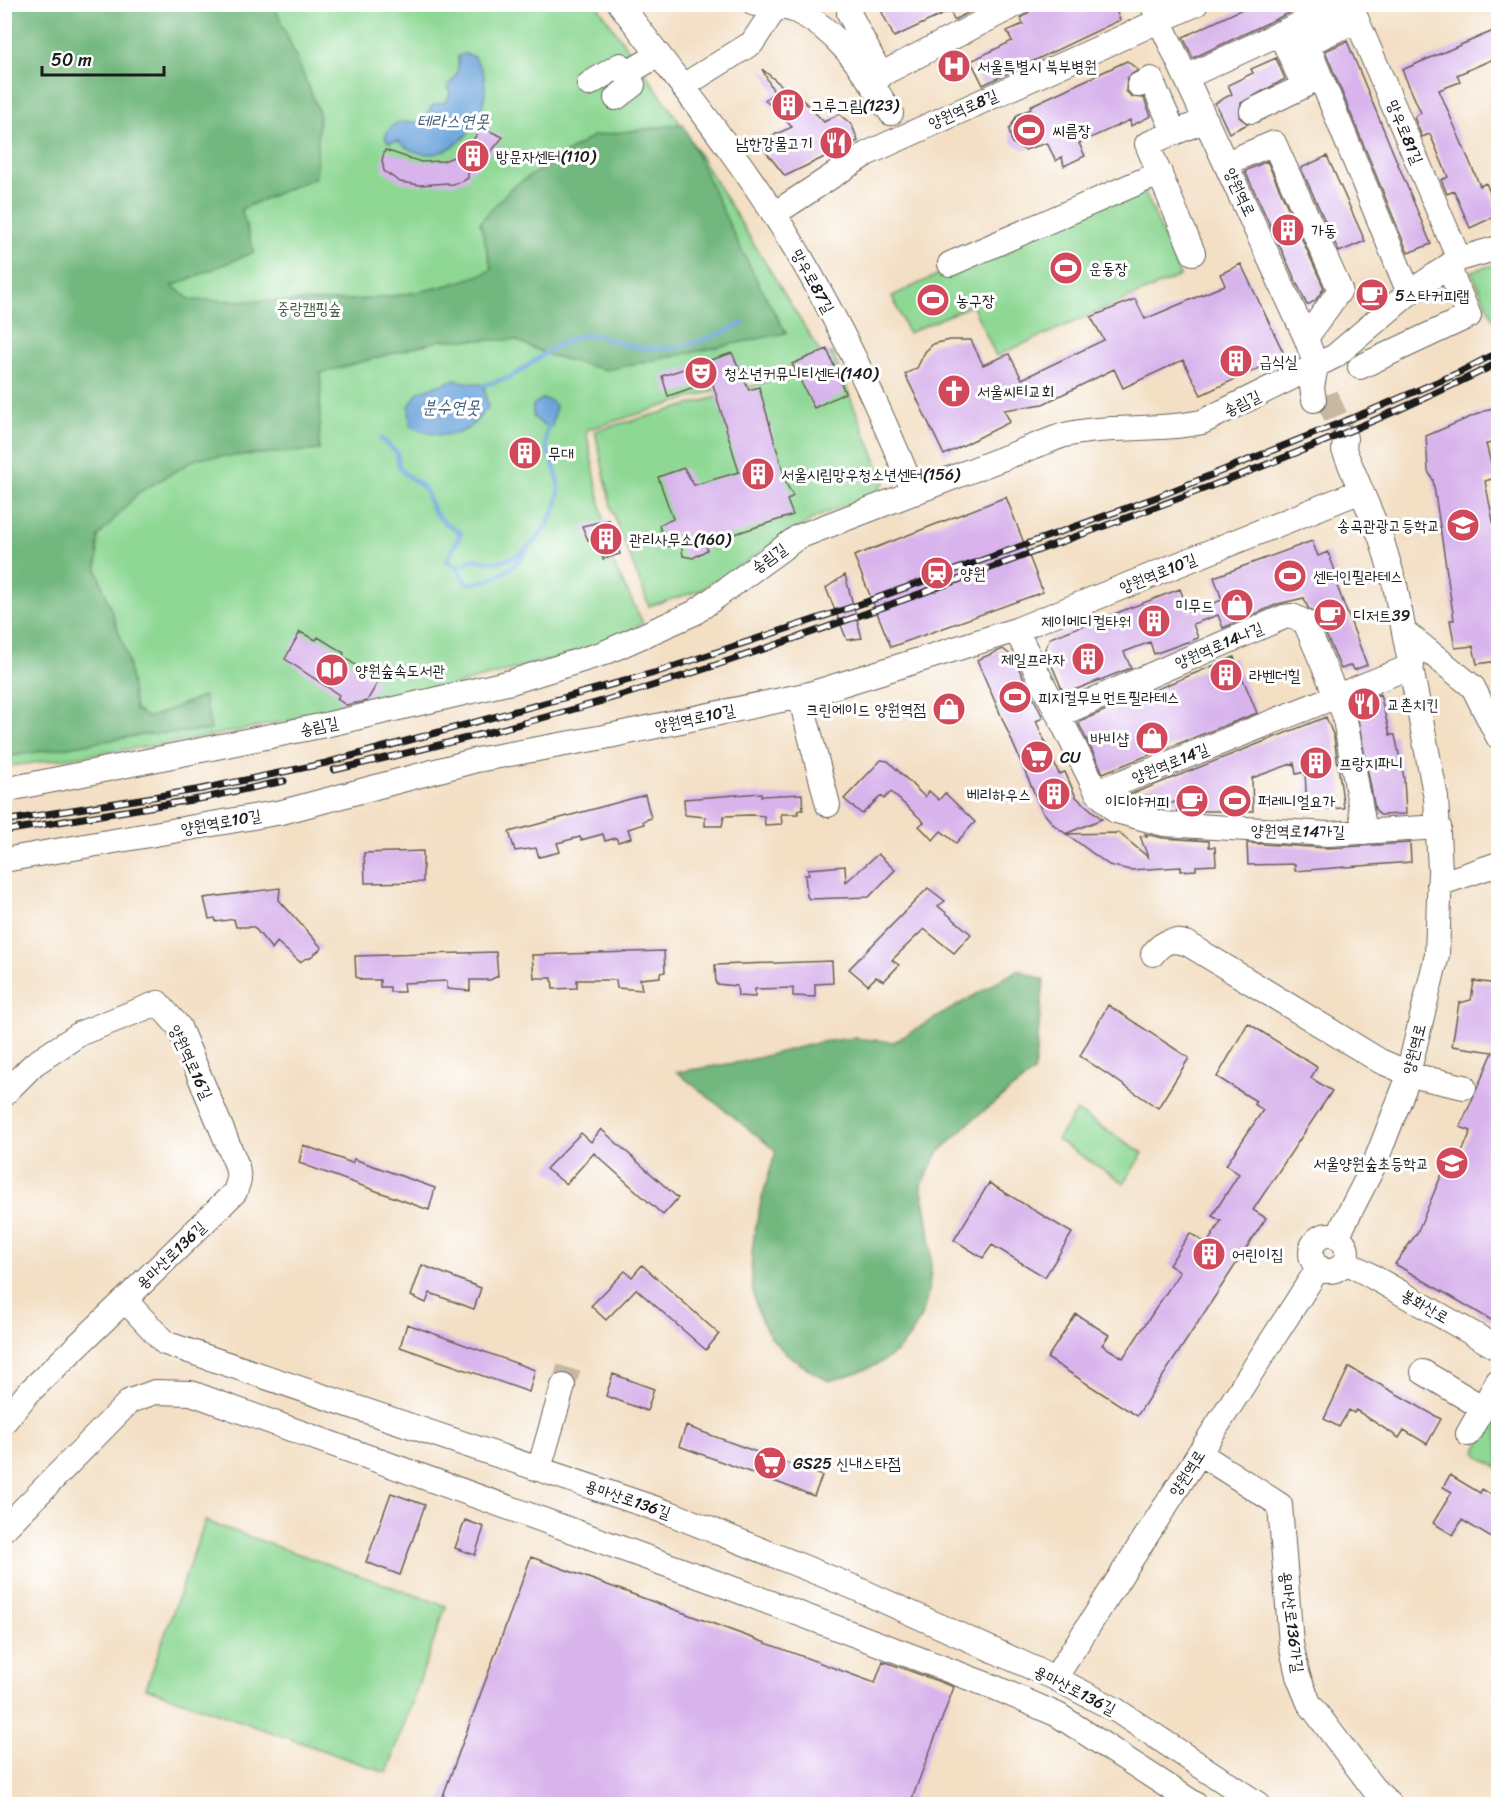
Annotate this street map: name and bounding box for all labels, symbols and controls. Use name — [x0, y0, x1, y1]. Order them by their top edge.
scale bar — [42, 39, 164, 77]
text: 50 m — [51, 44, 92, 76]
hospital icon: 서울특별시 북부병원 — [936, 48, 972, 84]
place label: 서울특별시 북부병원 — [977, 52, 1097, 81]
street label: 양원역로8길 — [923, 81, 1003, 137]
building icon: 그루그림(123) — [770, 87, 806, 123]
place label: 그루그림(123) — [811, 91, 900, 120]
street label: 망우로81길 — [1378, 95, 1432, 169]
water label: 테라스연못 — [417, 105, 490, 137]
sports icon: 씨름장 — [1011, 112, 1047, 148]
place label: 씨름장 — [1052, 116, 1091, 145]
restaurant icon: 남한강물고기 — [818, 125, 854, 161]
place label: 남한강물고기 — [736, 129, 813, 158]
building icon: 방문자센터(110) — [455, 138, 491, 174]
place label: 방문자센터(110) — [496, 142, 597, 171]
street label: 양원역로 — [1216, 163, 1264, 221]
building icon: 가동 — [1270, 212, 1306, 248]
place label: 가동 — [1311, 216, 1337, 245]
street label: 망우로87길 — [783, 243, 843, 319]
sports icon: 운동장 — [1048, 250, 1084, 286]
place label: 운동장 — [1089, 254, 1128, 283]
cafe icon: 5스타커피랩 — [1354, 277, 1390, 313]
place label: 5스타커피랩 — [1395, 281, 1469, 310]
sports icon: 농구장 — [915, 282, 951, 318]
place label: 농구장 — [956, 286, 995, 315]
park label: 중랑캠핑숲 — [277, 294, 341, 323]
building icon: 급식실 — [1218, 343, 1254, 379]
place label: 급식실 — [1259, 347, 1298, 376]
theatre icon: 청소년커뮤니티센터(140) — [683, 355, 719, 391]
place label: 청소년커뮤니티센터(140) — [724, 359, 880, 388]
church icon: 서울씨티교회 — [936, 373, 972, 409]
place label: 서울씨티교회 — [977, 377, 1054, 406]
street label: 송림길 — [1218, 381, 1266, 424]
water label: 분수연못 — [422, 391, 480, 423]
building icon: 무대 — [507, 435, 543, 471]
place label: 무대 — [548, 439, 574, 468]
building icon: 서울시립망우청소년센터(156) — [740, 456, 776, 492]
place label: 서울시립망우청소년센터(156) — [781, 460, 961, 489]
school or university icon: 송곡관광고등학교 — [1445, 507, 1481, 543]
place label: 송곡관광고등학교 — [1337, 511, 1440, 540]
building icon: 관리사무소(160) — [588, 521, 624, 557]
place label: 관리사무소(160) — [629, 525, 732, 554]
street label: 송림길 — [745, 535, 793, 581]
street label: 양원역로10길 — [1115, 544, 1201, 602]
station icon: 양원 — [919, 555, 955, 591]
sports icon: 센터인필라테스 — [1272, 558, 1308, 594]
place label: 양원 — [960, 559, 986, 588]
place label: 센터인필라테스 — [1313, 562, 1403, 591]
shop icon: 미무드 — [1219, 587, 1255, 623]
place label: 미무드 — [1175, 591, 1214, 620]
cafe icon: 디저트39 — [1312, 597, 1348, 633]
place label: 디저트39 — [1353, 601, 1410, 630]
building icon: 제이메디컬타워 — [1136, 603, 1172, 639]
place label: 제이메디컬타워 — [1041, 607, 1131, 636]
street label: 양원역로14나길 — [1170, 613, 1268, 677]
building icon: 제일프라자 — [1070, 641, 1106, 677]
place label: 제일프라자 — [1001, 645, 1065, 674]
library icon: 양원숲속도서관 — [314, 652, 350, 688]
place label: 양원숲속도서관 — [355, 656, 445, 685]
building icon: 라벤더힐 — [1208, 657, 1244, 693]
place label: 라벤더힐 — [1249, 661, 1301, 690]
sports icon: 피지컬무브먼트필라테스 — [997, 679, 1033, 715]
place label: 피지컬무브먼트필라테스 — [1038, 683, 1180, 712]
restaurant icon: 교촌치킨 — [1346, 686, 1382, 722]
place label: 교촌치킨 — [1387, 690, 1439, 719]
shop icon: 크린에이드 양원역점 — [931, 691, 967, 727]
street label: 양원역로10길 — [652, 695, 738, 741]
place label: 크린에이드 양원역점 — [806, 695, 926, 724]
street label: 송림길 — [297, 708, 341, 744]
shop icon: 바비샵 — [1134, 720, 1170, 756]
place label: 바비샵 — [1090, 724, 1129, 753]
street label: 양원역로14길 — [1127, 734, 1213, 792]
supermarket icon: CU — [1019, 739, 1055, 775]
place label: CU — [1060, 743, 1081, 772]
building icon: 프랑지파니 — [1298, 745, 1334, 781]
place label: 프랑지파니 — [1339, 749, 1403, 778]
building icon: 베리하우스 — [1036, 776, 1072, 812]
place label: 베리하우스 — [967, 780, 1031, 809]
cafe icon: 이디야커피 — [1174, 783, 1210, 819]
sports icon: 퍼레니얼요가 — [1217, 783, 1253, 819]
place label: 이디야커피 — [1105, 787, 1169, 816]
place label: 퍼레니얼요가 — [1258, 787, 1335, 816]
street label: 양원역로10길 — [178, 801, 264, 843]
street label: 양원역로14가길 — [1251, 816, 1345, 846]
street label: 양원역로16길 — [161, 1019, 221, 1105]
street label: 양원역로 — [1394, 1021, 1434, 1077]
school or university icon: 서울양원숲초등학교 — [1434, 1145, 1470, 1181]
place label: 서울양원숲초등학교 — [1313, 1149, 1429, 1178]
street label: 용마산로136길 — [129, 1214, 213, 1296]
building icon: 어린이집 — [1191, 1236, 1227, 1272]
place label: 어린이집 — [1232, 1240, 1284, 1269]
street label: 봉화산로 — [1395, 1281, 1455, 1331]
street label: 양원역로 — [1161, 1444, 1213, 1502]
supermarket icon: GS25 신내스타점 — [752, 1445, 788, 1481]
place label: GS25 신내스타점 — [793, 1449, 901, 1478]
street label: 용마산로136길 — [581, 1471, 675, 1527]
street label: 용마산로136가길 — [1271, 1570, 1313, 1674]
street label: 용마산로136길 — [1029, 1657, 1121, 1723]

